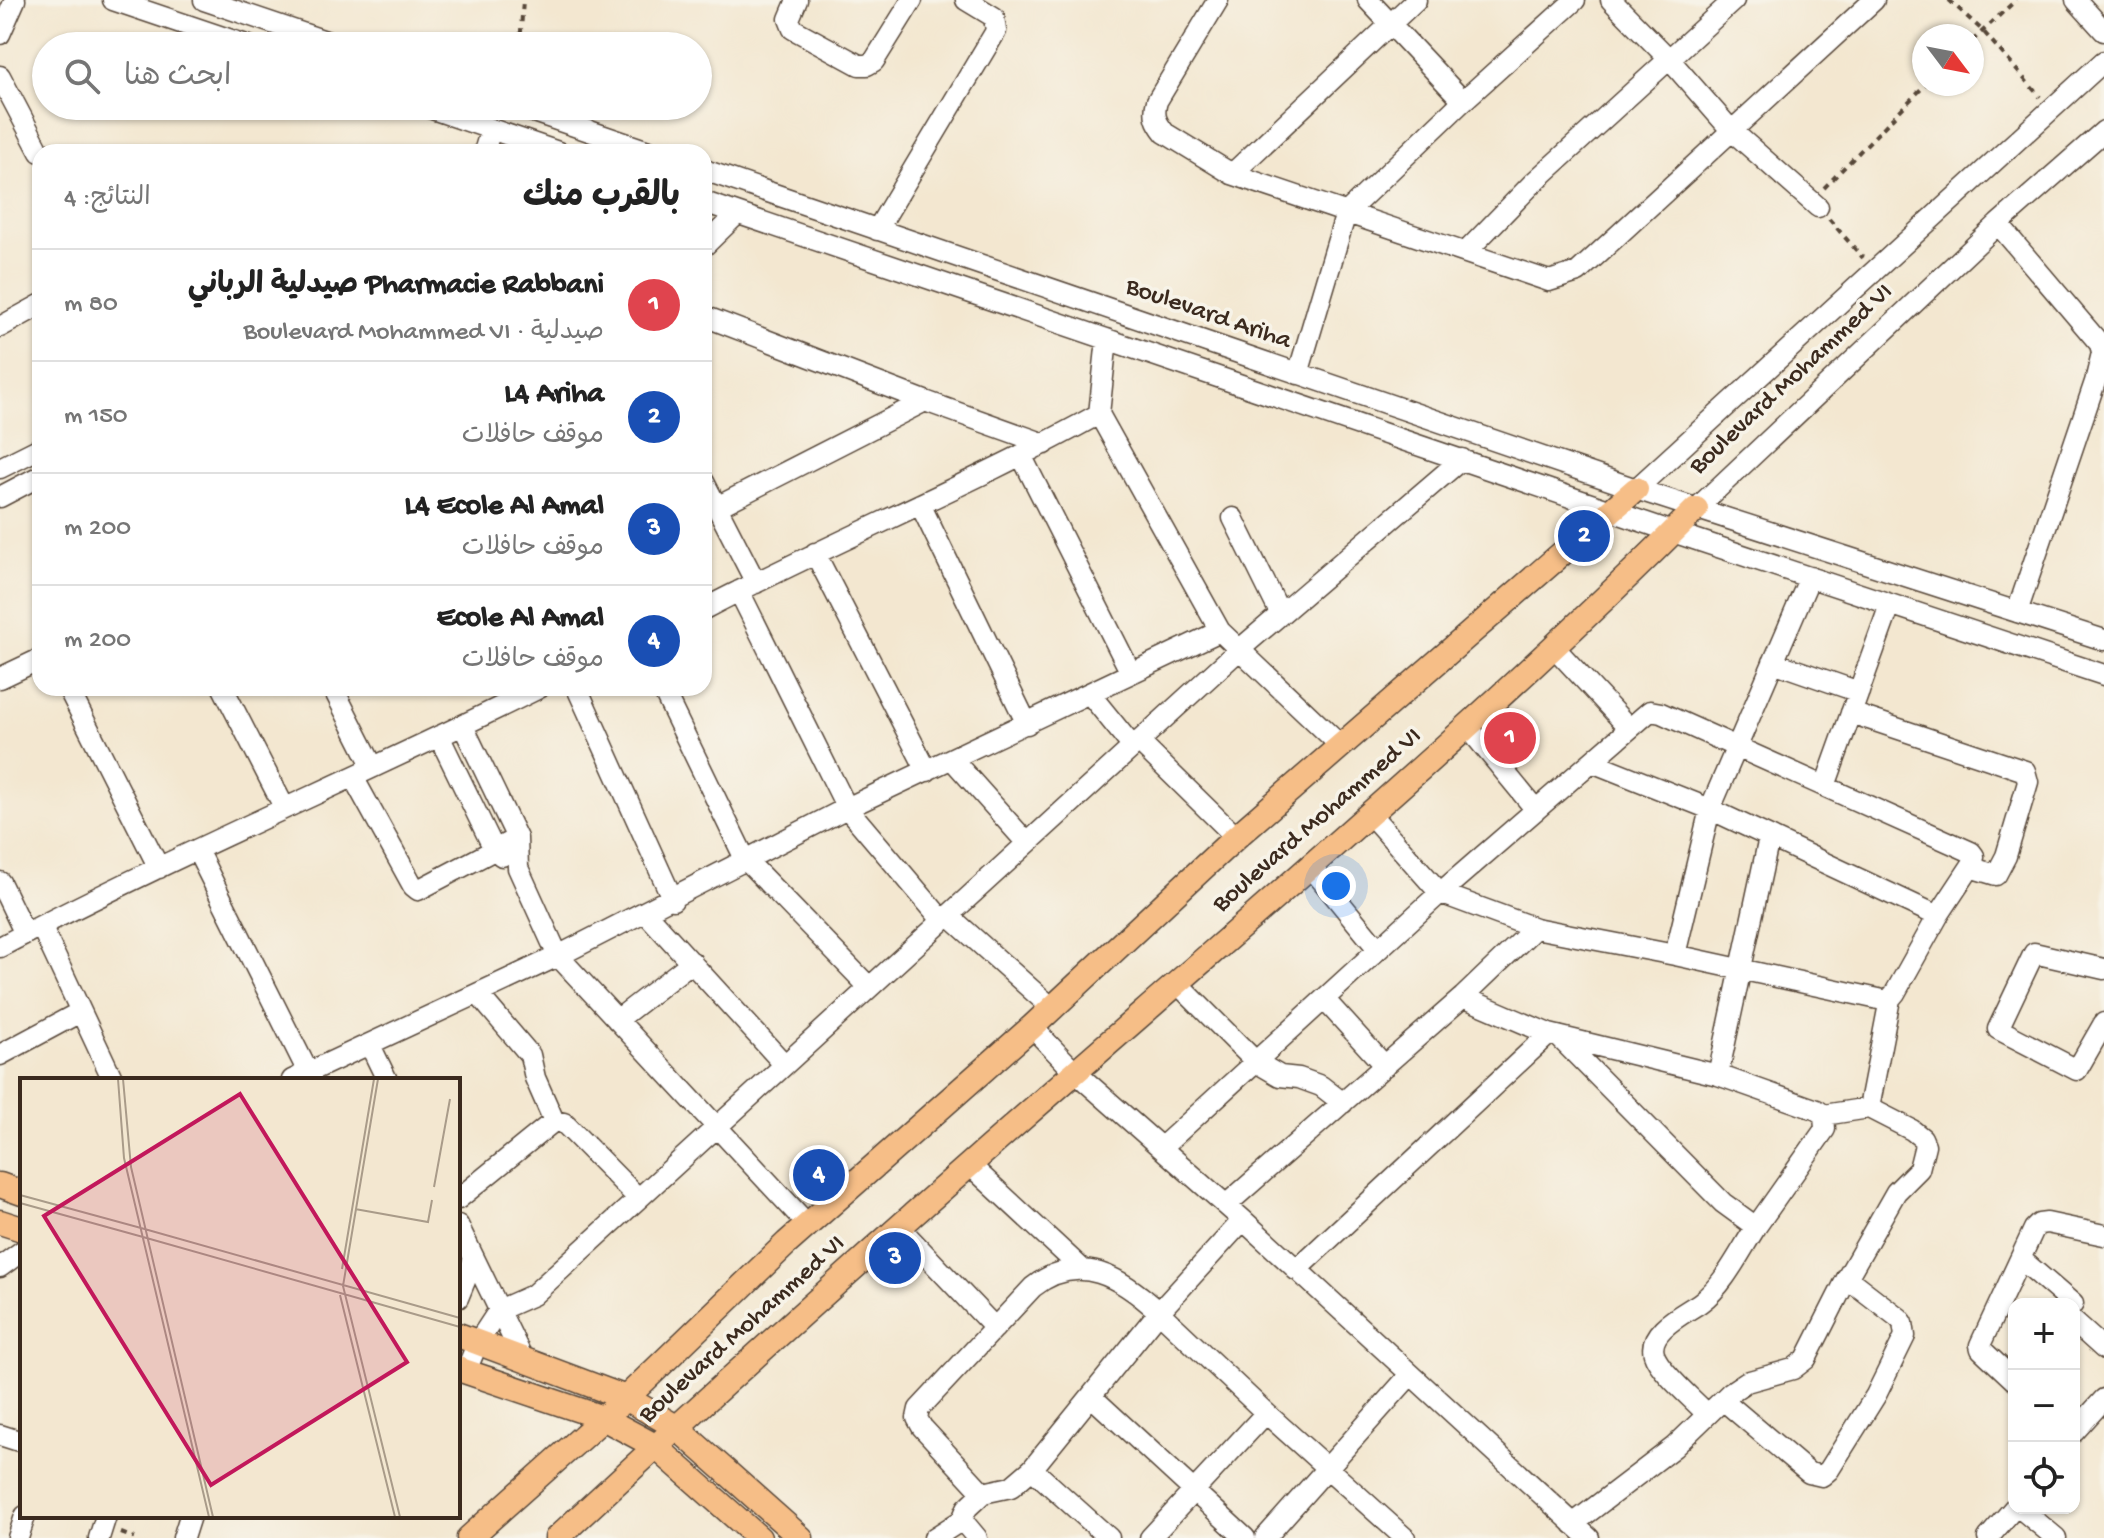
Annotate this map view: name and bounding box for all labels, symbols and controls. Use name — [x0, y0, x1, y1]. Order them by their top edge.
north arrow — [1912, 24, 1984, 96]
search box — [32, 32, 712, 120]
icon: search — [60, 54, 104, 98]
text: ابحث هنا — [124, 61, 231, 96]
text: بالقرب منك — [523, 179, 680, 219]
text: النتائج: 4 — [64, 184, 151, 215]
text: Pharmacie Rabbani صيدلية الرباني — [188, 269, 604, 304]
street label: Boulevard Ariha — [1120, 272, 1296, 358]
street label: Boulevard Mohammed VI — [1683, 278, 1900, 483]
text: 80 m — [64, 290, 118, 321]
text: 1 — [649, 290, 659, 321]
text: صيدلية · Boulevard Mohammed VI — [243, 318, 604, 349]
text: L4 Ariha — [504, 378, 604, 413]
text: 150 m — [64, 402, 128, 433]
text: 2 — [648, 402, 660, 433]
text: موقف حافلات — [462, 422, 604, 453]
text: L4 Ecole Al Amal — [404, 490, 604, 525]
pin: 2 — [1558, 506, 1610, 566]
text: 200 m — [64, 514, 131, 545]
text: 3 — [647, 514, 661, 545]
text: موقف حافلات — [462, 534, 604, 565]
text: Ecole Al Amal — [437, 602, 604, 637]
text: 200 m — [64, 626, 131, 657]
text: 4 — [648, 626, 660, 657]
text: موقف حافلات — [462, 646, 604, 677]
pin: 1 — [1484, 708, 1536, 768]
street label: Boulevard Mohammed VI — [1206, 722, 1429, 921]
your location — [1316, 866, 1356, 906]
inset map — [20, 1078, 460, 1518]
pin: 4 — [793, 1145, 845, 1205]
pin: 3 — [869, 1228, 921, 1288]
street label: Boulevard Mohammed VI — [633, 1229, 853, 1432]
map controls — [2008, 1298, 2080, 1514]
button: + — [2008, 1298, 2080, 1370]
button: − — [2008, 1370, 2080, 1442]
button: locate — [2008, 1442, 2080, 1514]

